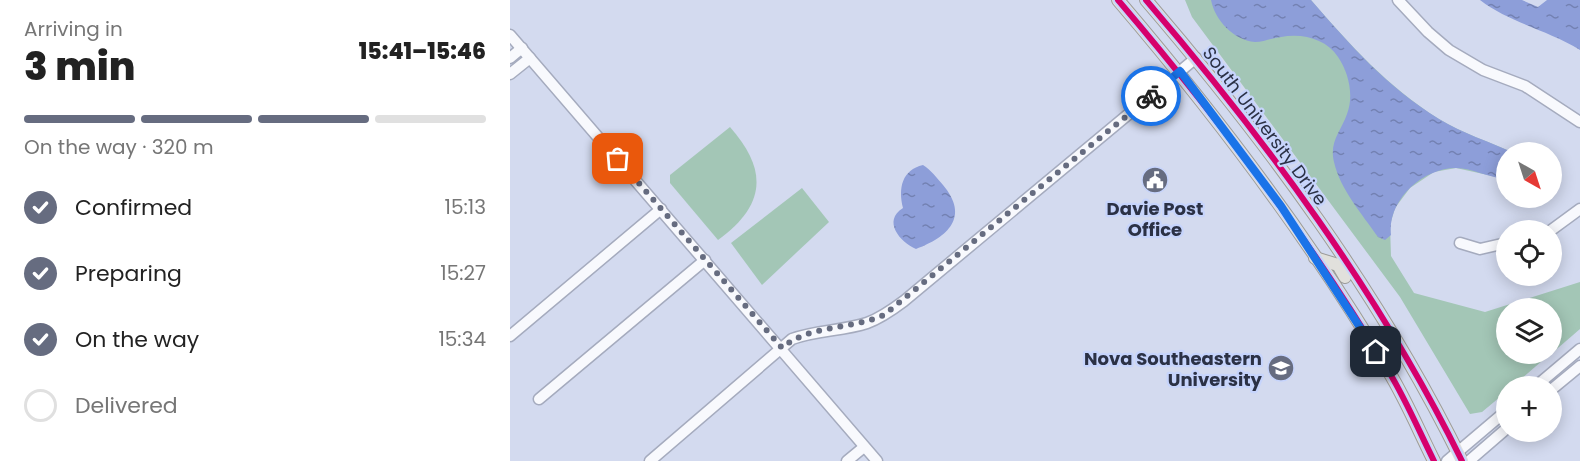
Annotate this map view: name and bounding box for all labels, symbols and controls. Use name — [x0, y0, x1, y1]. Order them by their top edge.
text: Arriving in — [24, 15, 123, 43]
text: 15:41–15:46 — [359, 36, 486, 67]
text: 3 min — [24, 39, 136, 94]
street label: South University Drive — [1197, 41, 1333, 211]
courier — [1121, 66, 1181, 126]
icon: bike — [1135, 80, 1168, 113]
text: On the way · 320 m — [24, 133, 214, 161]
pin — [592, 133, 643, 184]
icon: bag — [601, 142, 634, 175]
north arrow — [1496, 142, 1562, 208]
map controls — [1496, 142, 1562, 442]
public building icon: Davie Post Office — [1140, 165, 1170, 195]
icon: check — [24, 191, 57, 224]
text: Confirmed — [75, 192, 192, 223]
text: 15:13 — [445, 193, 486, 221]
place label: Davie Post Office — [1107, 196, 1203, 242]
button: locate — [1496, 220, 1562, 286]
icon: check — [24, 257, 57, 290]
text: Preparing — [75, 258, 182, 289]
text: 15:27 — [440, 259, 486, 287]
button: layers — [1496, 298, 1562, 364]
icon: check — [24, 323, 57, 356]
text: On the way — [75, 324, 199, 355]
text: 15:34 — [438, 325, 486, 353]
pin — [1350, 326, 1401, 377]
icon: home — [1359, 335, 1392, 368]
place label: Nova Southeastern University — [1084, 346, 1263, 392]
school or university icon: Nova Southeastern University — [1266, 353, 1296, 383]
button: + — [1496, 376, 1562, 442]
text: Delivered — [75, 390, 178, 421]

